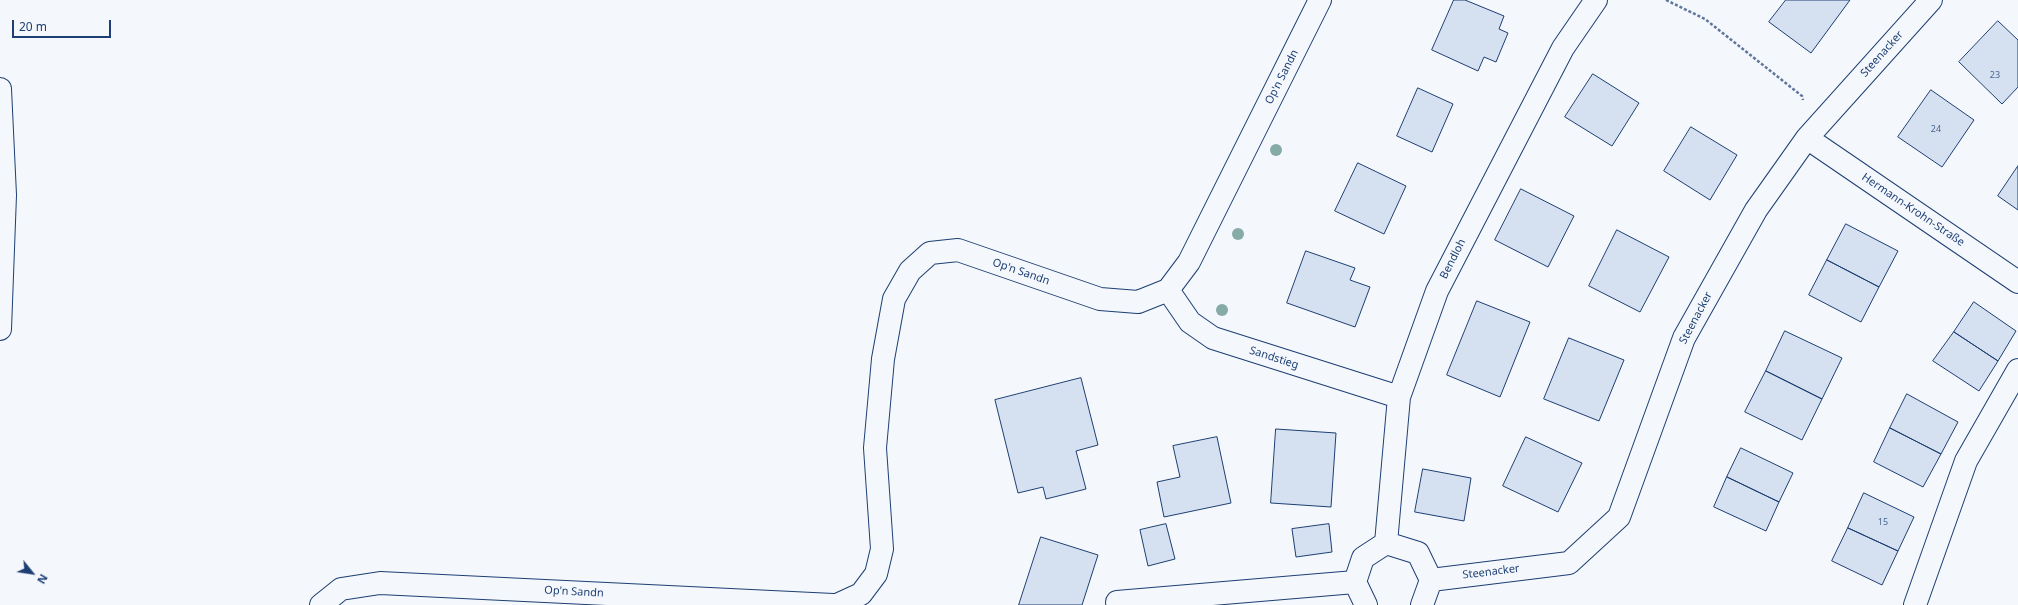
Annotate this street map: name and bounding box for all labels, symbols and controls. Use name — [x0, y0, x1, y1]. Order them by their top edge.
scale bar — [14, 12, 113, 38]
text: 20 m — [19, 18, 47, 35]
street label: Steenacker — [1858, 28, 1906, 80]
street label: Op'n Sandn — [1263, 47, 1301, 107]
house number: 23 — [1990, 70, 2000, 80]
house number: 24 — [1931, 124, 1941, 134]
street label: Hermann-Krohn-Straße — [1859, 171, 1967, 249]
street label: Bendloh — [1437, 237, 1469, 281]
street label: Op'n Sandn — [991, 256, 1051, 288]
street label: Steenacker — [1677, 290, 1715, 346]
street label: Sandstieg — [1248, 344, 1300, 372]
house number: 15 — [1878, 517, 1888, 527]
north arrow — [12, 553, 52, 593]
street label: Steenacker — [1462, 562, 1520, 582]
text: N — [34, 572, 52, 587]
street label: Op'n Sandn — [544, 584, 604, 600]

